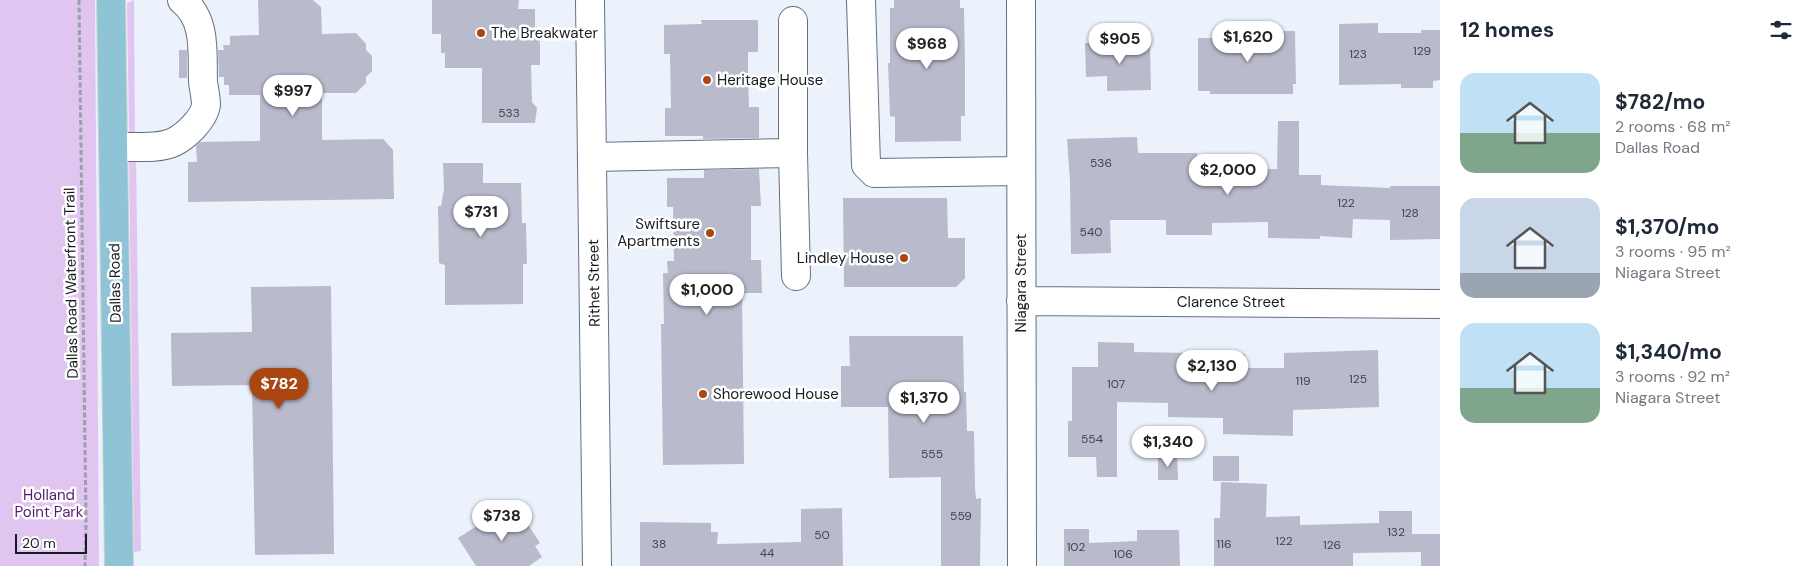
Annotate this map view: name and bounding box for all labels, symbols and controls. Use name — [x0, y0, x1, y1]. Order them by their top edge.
text: 12 homes — [1460, 16, 1554, 44]
icon: filters — [1767, 16, 1795, 44]
pin: $1,620 — [1207, 20, 1289, 63]
pin: $905 — [1090, 22, 1150, 65]
place label: The Breakwater — [491, 23, 598, 43]
text: $1,620 — [1223, 26, 1273, 47]
marker: The Breakwater — [475, 27, 487, 39]
pin: $968 — [897, 28, 957, 70]
text: $905 — [1099, 28, 1141, 49]
text: $968 — [907, 33, 947, 54]
house number: 129 — [1413, 43, 1431, 59]
house number: 123 — [1349, 46, 1367, 62]
place label: Heritage House — [717, 70, 823, 90]
pin: $997 — [263, 74, 323, 117]
marker: Heritage House — [701, 74, 713, 86]
text: $997 — [274, 80, 312, 101]
text: $782/mo — [1615, 88, 1705, 116]
icon: home — [1500, 93, 1560, 153]
house number: 533 — [498, 105, 520, 121]
text: 2 rooms · 68 m² — [1615, 116, 1731, 137]
text: Dallas Road — [1615, 137, 1700, 158]
pin: $2,000 — [1187, 154, 1269, 196]
house number: 536 — [1090, 155, 1112, 171]
text: $2,000 — [1200, 159, 1256, 180]
street label: Dallas Road Waterfront Trail — [59, 187, 83, 379]
house number: 122 — [1337, 195, 1355, 211]
pin: $731 — [451, 196, 511, 238]
text: $731 — [464, 201, 498, 222]
house number: 128 — [1401, 205, 1419, 221]
text: $1,370/mo — [1615, 213, 1719, 241]
place label: Swiftsure Apartments — [617, 214, 700, 251]
icon: home — [1500, 218, 1560, 278]
house number: 540 — [1080, 224, 1102, 240]
marker: Swiftsure Apartments — [704, 227, 716, 239]
street label: Niagara Street — [1011, 233, 1031, 332]
street label: Rithet Street — [583, 239, 605, 327]
text: 3 rooms · 95 m² — [1615, 241, 1731, 262]
street label: Dallas Road — [104, 243, 126, 323]
place label: Lindley House — [797, 248, 894, 268]
marker: Lindley House — [898, 252, 910, 264]
text: Niagara Street — [1615, 262, 1720, 283]
pin: $1,000 — [666, 274, 748, 316]
text: $1,000 — [680, 279, 734, 300]
street label: Clarence Street — [1177, 292, 1285, 312]
text: $1,340/mo — [1615, 338, 1722, 366]
icon: home — [1500, 343, 1560, 403]
pin: $2,130 — [1171, 350, 1253, 392]
text: $2,130 — [1187, 355, 1237, 376]
text: 3 rooms · 92 m² — [1615, 366, 1730, 387]
pin: $782 — [249, 368, 309, 410]
house number: 125 — [1349, 371, 1367, 387]
text: $782 — [260, 373, 298, 394]
house number: 119 — [1295, 373, 1311, 389]
house number: 107 — [1107, 376, 1125, 392]
pin: $1,370 — [883, 382, 965, 424]
place label: Shorewood House — [713, 384, 839, 404]
text: $1,370 — [900, 387, 948, 408]
text: Niagara Street — [1615, 387, 1720, 408]
marker: Shorewood House — [697, 388, 709, 400]
pin: $1,340 — [1127, 426, 1209, 468]
house number: 554 — [1081, 431, 1103, 447]
text: $1,340 — [1143, 431, 1193, 452]
house number: 555 — [921, 446, 943, 462]
park label: Holland Point Park — [15, 485, 84, 522]
pin: $738 — [472, 500, 532, 542]
text: $738 — [483, 505, 521, 526]
house number: 559 — [950, 508, 972, 524]
house number: 132 — [1387, 524, 1405, 540]
house number: 50 — [814, 527, 830, 543]
scale bar — [15, 531, 88, 554]
house number: 122 — [1275, 533, 1293, 549]
text: 20 m — [22, 534, 56, 552]
house number: 38 — [652, 536, 666, 552]
house number: 116 — [1216, 536, 1232, 552]
house number: 126 — [1323, 537, 1341, 553]
house number: 102 — [1067, 539, 1085, 555]
house number: 44 — [760, 545, 774, 561]
house number: 106 — [1113, 546, 1133, 562]

